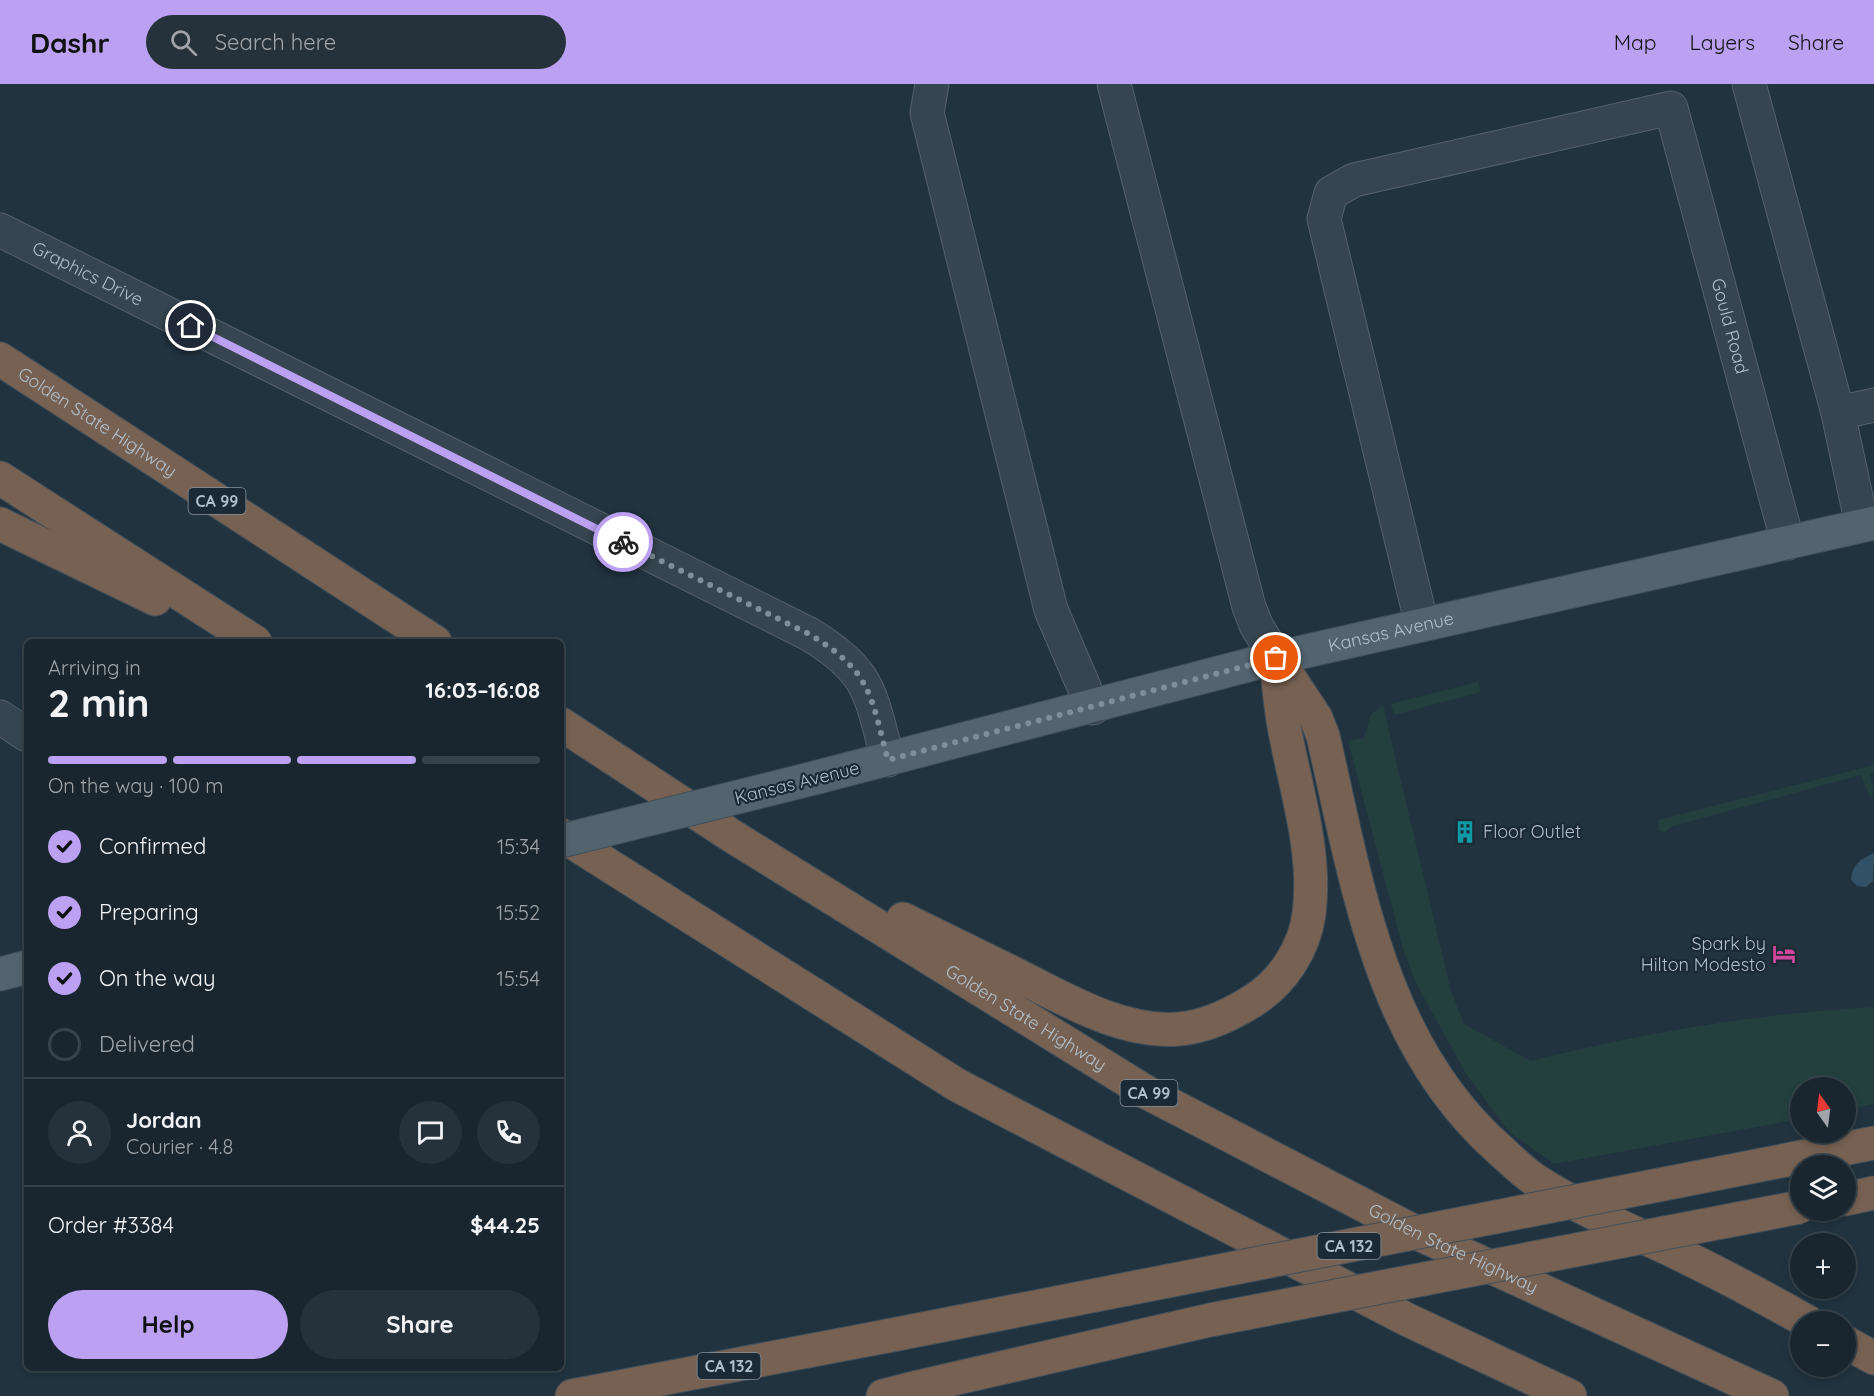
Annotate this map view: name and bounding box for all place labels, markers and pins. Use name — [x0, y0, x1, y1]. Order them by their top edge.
pin — [165, 300, 216, 351]
pin — [1250, 632, 1301, 683]
building icon: Floor Outlet — [1452, 819, 1478, 845]
place label: Floor Outlet — [1483, 820, 1581, 843]
place label: Spark by Hilton Modesto — [1641, 932, 1766, 976]
hotel icon: Spark by Hilton Modesto — [1771, 941, 1797, 967]

